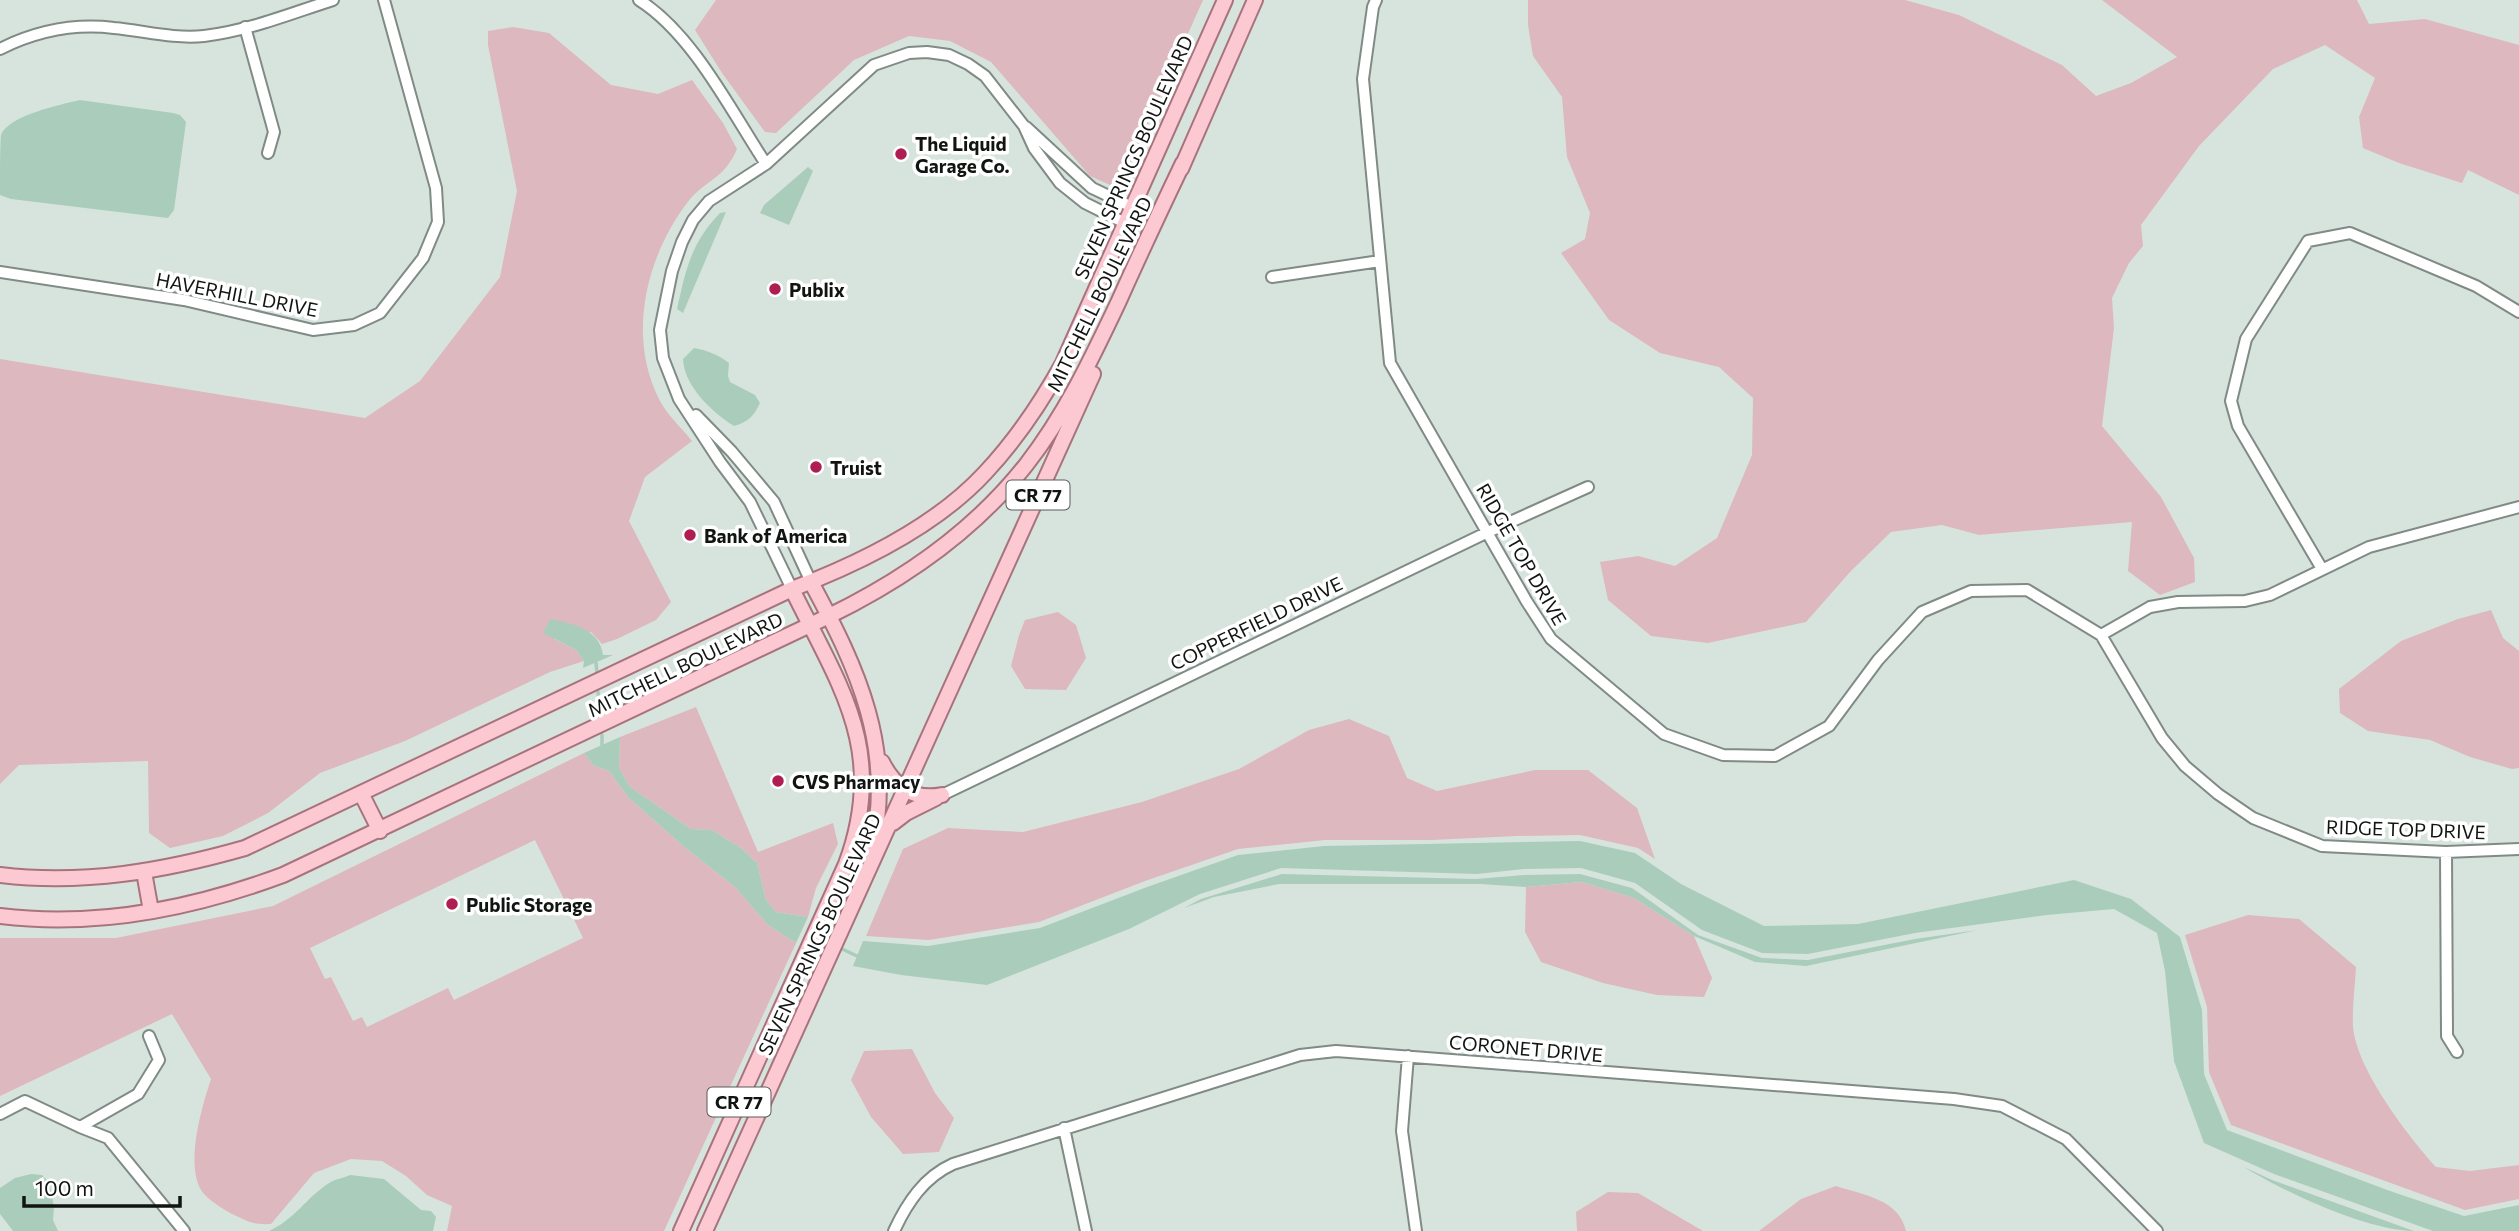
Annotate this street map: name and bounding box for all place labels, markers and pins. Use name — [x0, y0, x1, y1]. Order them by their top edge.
place label: The Liquid Garage Co. — [915, 132, 1009, 177]
marker: The Liquid Garage Co. — [893, 146, 909, 162]
place label: Publix — [789, 278, 845, 301]
marker: Publix — [767, 281, 783, 297]
place label: Truist — [830, 456, 882, 479]
marker: Truist — [808, 459, 824, 475]
place label: Bank of America — [704, 524, 847, 547]
marker: Bank of America — [682, 527, 698, 543]
place label: CVS Pharmacy — [792, 770, 921, 793]
marker: CVS Pharmacy — [770, 773, 786, 789]
place label: Public Storage — [466, 893, 592, 916]
marker: Public Storage — [444, 896, 460, 912]

